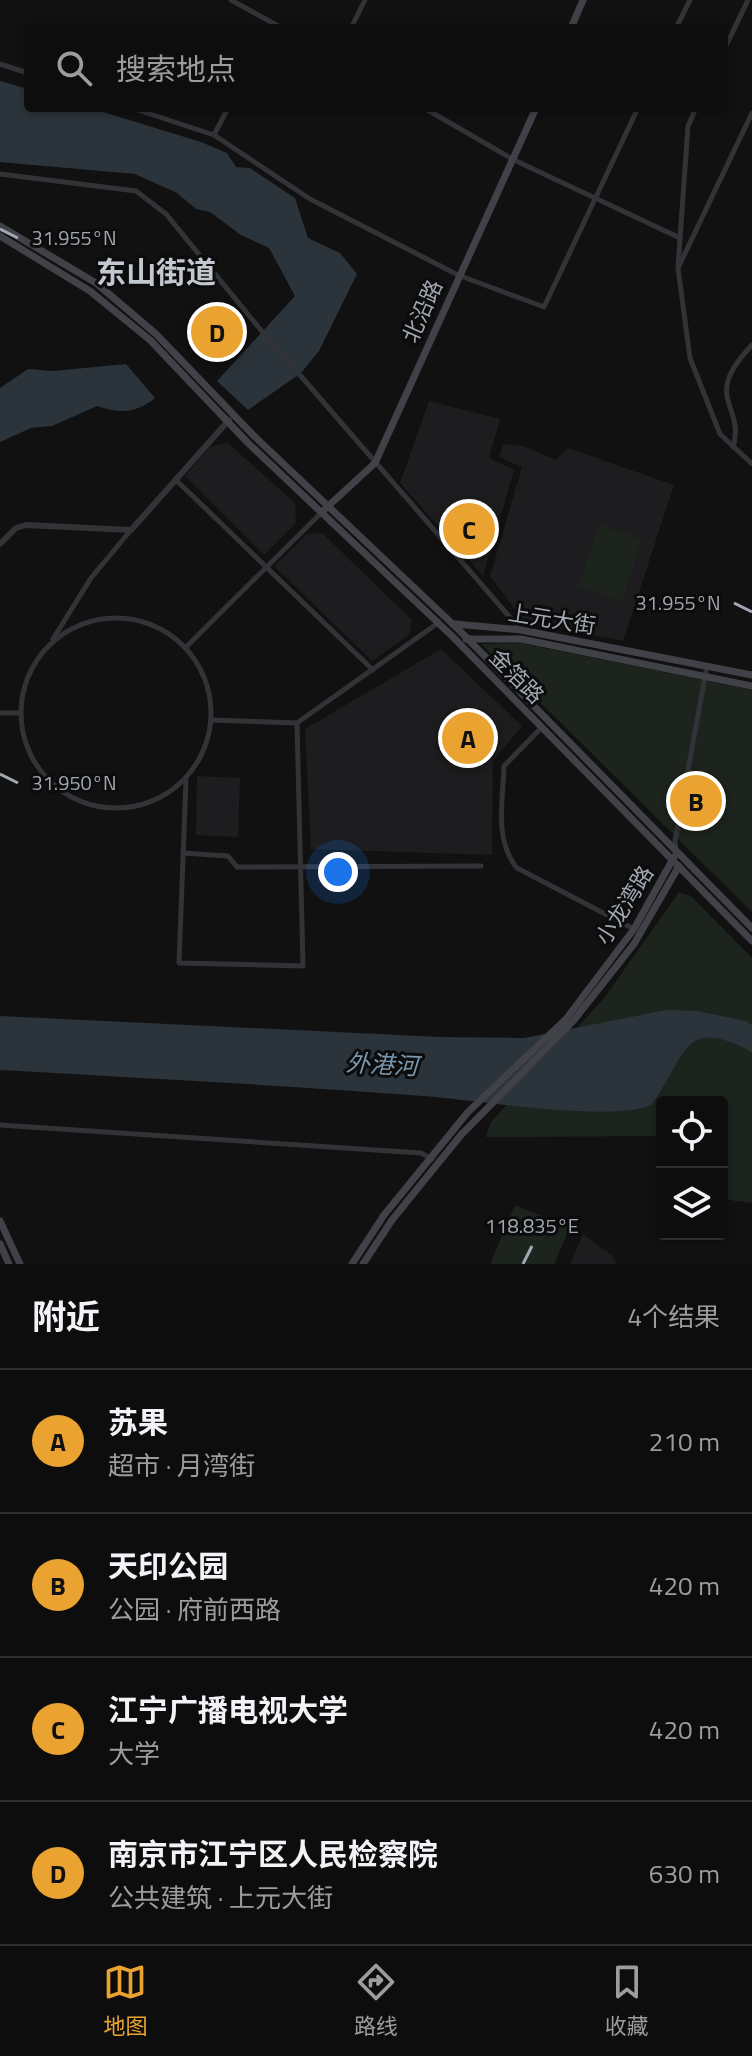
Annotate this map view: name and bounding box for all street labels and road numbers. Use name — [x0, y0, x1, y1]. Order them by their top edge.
street label: 北沿路 — [393, 274, 451, 348]
street label: 上元大街 — [506, 595, 598, 643]
street label: 金箔路 — [482, 641, 552, 711]
street label: 小龙湾路 — [586, 859, 662, 951]

